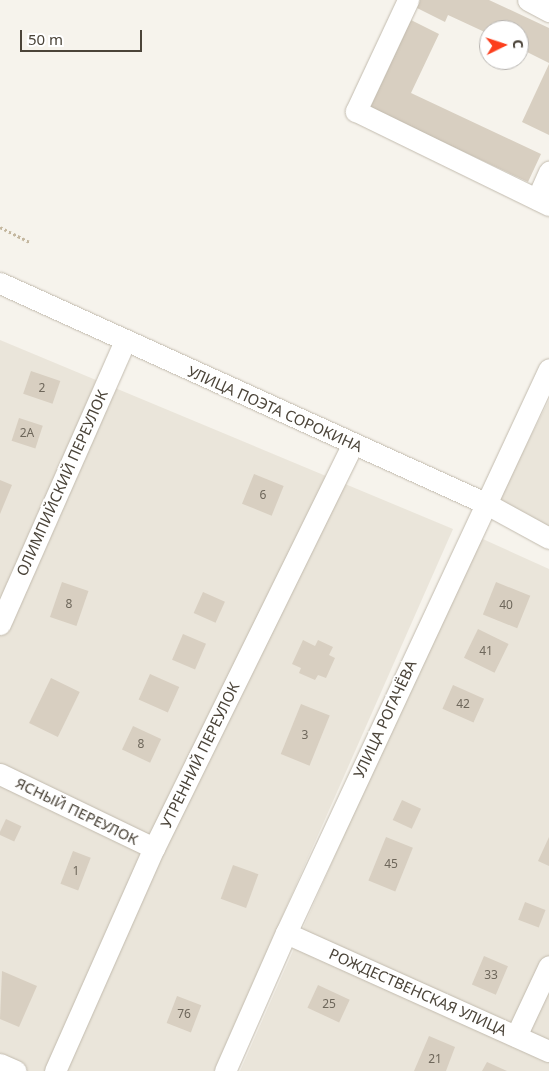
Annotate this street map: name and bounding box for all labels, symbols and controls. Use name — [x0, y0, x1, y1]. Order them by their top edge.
scale bar — [22, 20, 145, 52]
north arrow — [479, 20, 529, 70]
text: 50 m — [28, 29, 63, 49]
text: С — [509, 39, 528, 49]
street label: УЛИЦА ПОЭТА СОРОКИНА — [185, 362, 365, 456]
house number: 2 — [39, 381, 45, 395]
street label: ОЛИМПИЙСКИЙ ПЕРЕУЛОК — [13, 387, 111, 579]
house number: 2А — [20, 426, 34, 440]
house number: 6 — [260, 488, 266, 502]
house number: 8 — [66, 597, 72, 611]
house number: 40 — [499, 598, 513, 612]
house number: 41 — [479, 644, 493, 658]
street label: УЛИЦА РОГАЧЁВА — [350, 657, 420, 781]
street label: УТРЕННИЙ ПЕРЕУЛОК — [157, 679, 243, 831]
house number: 42 — [456, 697, 470, 711]
house number: 3 — [302, 728, 308, 742]
house number: 8 — [138, 737, 144, 751]
street label: ЯСНЫЙ ПЕРЕУЛОК — [13, 773, 141, 849]
house number: 45 — [384, 857, 398, 871]
house number: 1 — [73, 864, 79, 878]
street label: РОЖДЕСТВЕНСКАЯ УЛИЦА — [326, 945, 510, 1039]
house number: 33 — [484, 968, 498, 982]
house number: 25 — [322, 997, 336, 1011]
house number: 76 — [177, 1007, 191, 1021]
house number: 21 — [428, 1052, 442, 1066]

